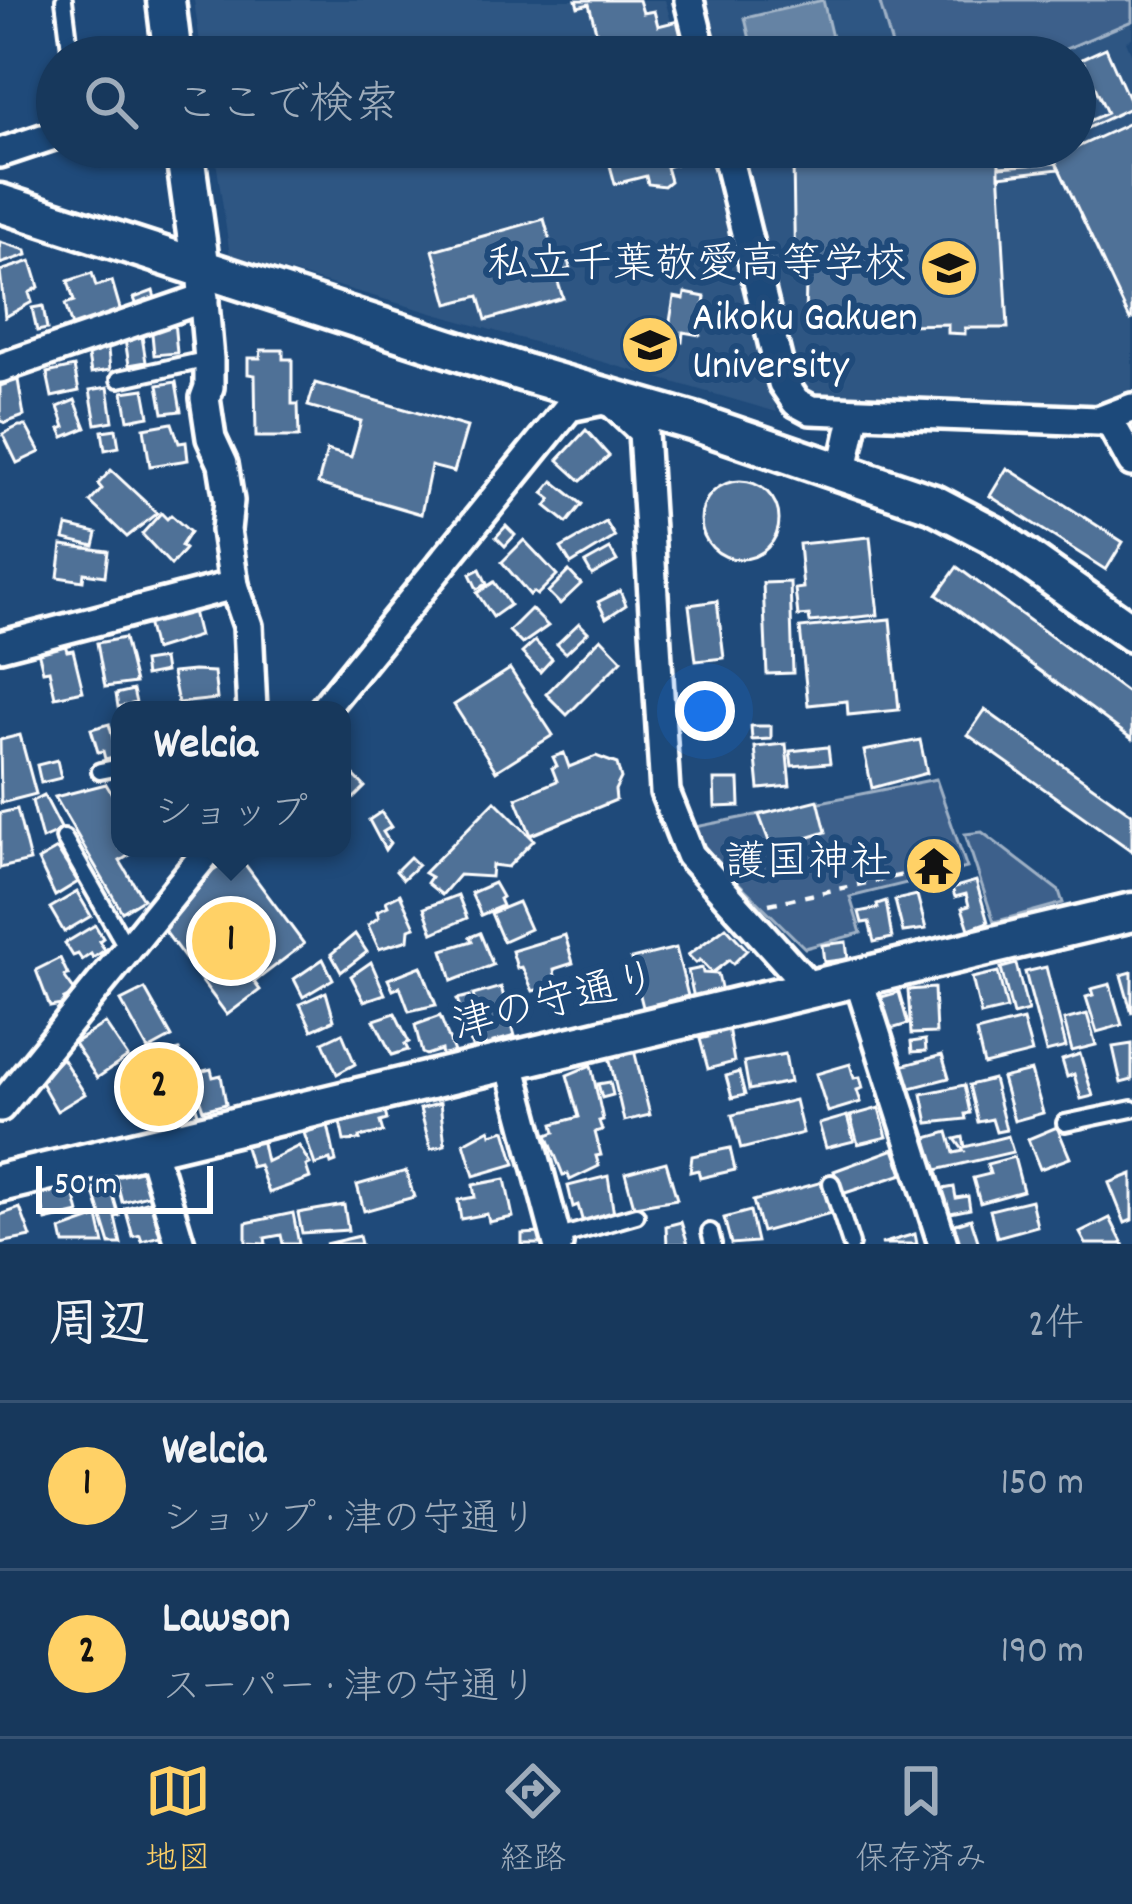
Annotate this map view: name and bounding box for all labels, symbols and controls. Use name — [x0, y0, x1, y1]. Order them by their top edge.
search box — [36, 36, 1096, 168]
icon: search — [78, 69, 144, 135]
text: ここで検索 — [174, 76, 399, 140]
school or university icon: 私立千葉敬愛高等学校 — [918, 237, 980, 299]
place label: 私立千葉敬愛高等学校 — [487, 238, 907, 298]
place label: Aikoku Gakuen University — [692, 291, 918, 399]
school or university icon: Aikoku Gakuen University — [619, 314, 681, 376]
your location — [675, 681, 735, 741]
popup — [111, 701, 351, 857]
text: Welcia — [154, 715, 258, 779]
text: ショップ — [154, 789, 308, 844]
temple icon: 護国神社 — [903, 835, 965, 897]
place label: 護国神社 — [724, 836, 892, 896]
pin: 1 — [192, 896, 270, 986]
street label: 津の守通り — [447, 950, 665, 1060]
pin: 2 — [120, 1042, 198, 1132]
scale bar — [36, 1160, 213, 1213]
text: 50 m — [54, 1163, 118, 1210]
text: 周辺 — [48, 1293, 150, 1365]
text: 2件 — [1028, 1300, 1084, 1355]
text: Welcia — [162, 1421, 266, 1485]
text: 1 — [83, 1458, 91, 1513]
text: 150 m — [1000, 1458, 1084, 1513]
text: ショップ · 津の守通り — [162, 1495, 538, 1550]
text: Lawson — [162, 1589, 290, 1653]
text: 2 — [78, 1626, 96, 1681]
text: 190 m — [1001, 1626, 1084, 1681]
text: スーパー · 津の守通り — [162, 1663, 538, 1718]
tab: 地図 — [145, 1758, 211, 1885]
tab: 経路 — [500, 1758, 566, 1885]
tab: 保存済み — [855, 1758, 987, 1885]

